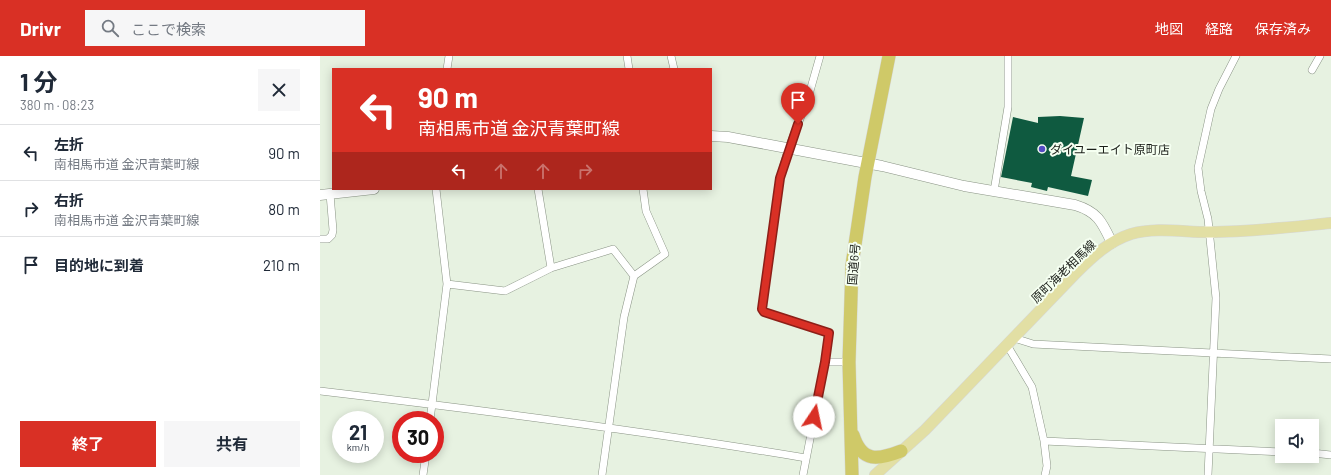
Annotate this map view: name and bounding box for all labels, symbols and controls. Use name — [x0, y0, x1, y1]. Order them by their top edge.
search box — [85, 10, 365, 46]
text: Drivr — [20, 17, 61, 40]
icon: search — [99, 17, 121, 39]
text: ここで検索 — [131, 20, 206, 38]
text: 地図 — [1155, 20, 1183, 37]
text: 経路 — [1205, 20, 1233, 37]
text: 保存済み — [1255, 20, 1311, 37]
text: 1 分 — [20, 67, 57, 96]
button: close — [258, 69, 300, 111]
text: 90 m — [418, 80, 478, 114]
pin — [781, 83, 815, 124]
icon: left — [352, 84, 404, 136]
icon: arrive — [787, 89, 809, 111]
text: 380 m · 08:23 — [20, 97, 94, 113]
text: 南相馬市道 金沢青葉町線 — [418, 117, 620, 139]
text: 左折 — [54, 135, 84, 153]
icon: left — [20, 142, 42, 164]
place label: ダイユーエイト原町店 — [1050, 142, 1170, 156]
text: 90 m — [268, 144, 300, 162]
marker: ダイユーエイト原町店 — [1037, 144, 1047, 154]
text: 南相馬市道 金沢青葉町線 — [54, 156, 200, 172]
icon: left — [448, 160, 470, 182]
icon: ahead — [490, 160, 512, 182]
icon: ahead — [532, 160, 554, 182]
icon: right — [574, 160, 596, 182]
text: 右折 — [54, 191, 84, 209]
icon: right — [20, 198, 42, 220]
text: 80 m — [268, 200, 300, 218]
text: 南相馬市道 金沢青葉町線 — [54, 212, 200, 228]
street label: 原町海老相馬線 — [1028, 237, 1098, 305]
street label: 国道6号 — [844, 242, 862, 286]
icon: arrive — [20, 254, 42, 276]
text: 目的地に到着 — [54, 256, 144, 274]
text: 210 m — [263, 256, 300, 274]
position arrow — [793, 396, 835, 438]
speed limit sign: 30 — [392, 411, 444, 463]
map controls — [1275, 419, 1319, 463]
button: sound — [1275, 419, 1319, 463]
text: 21 — [349, 420, 367, 444]
button: 終了 — [20, 421, 156, 467]
button: 共有 — [164, 421, 300, 467]
text: km/h — [347, 441, 369, 453]

